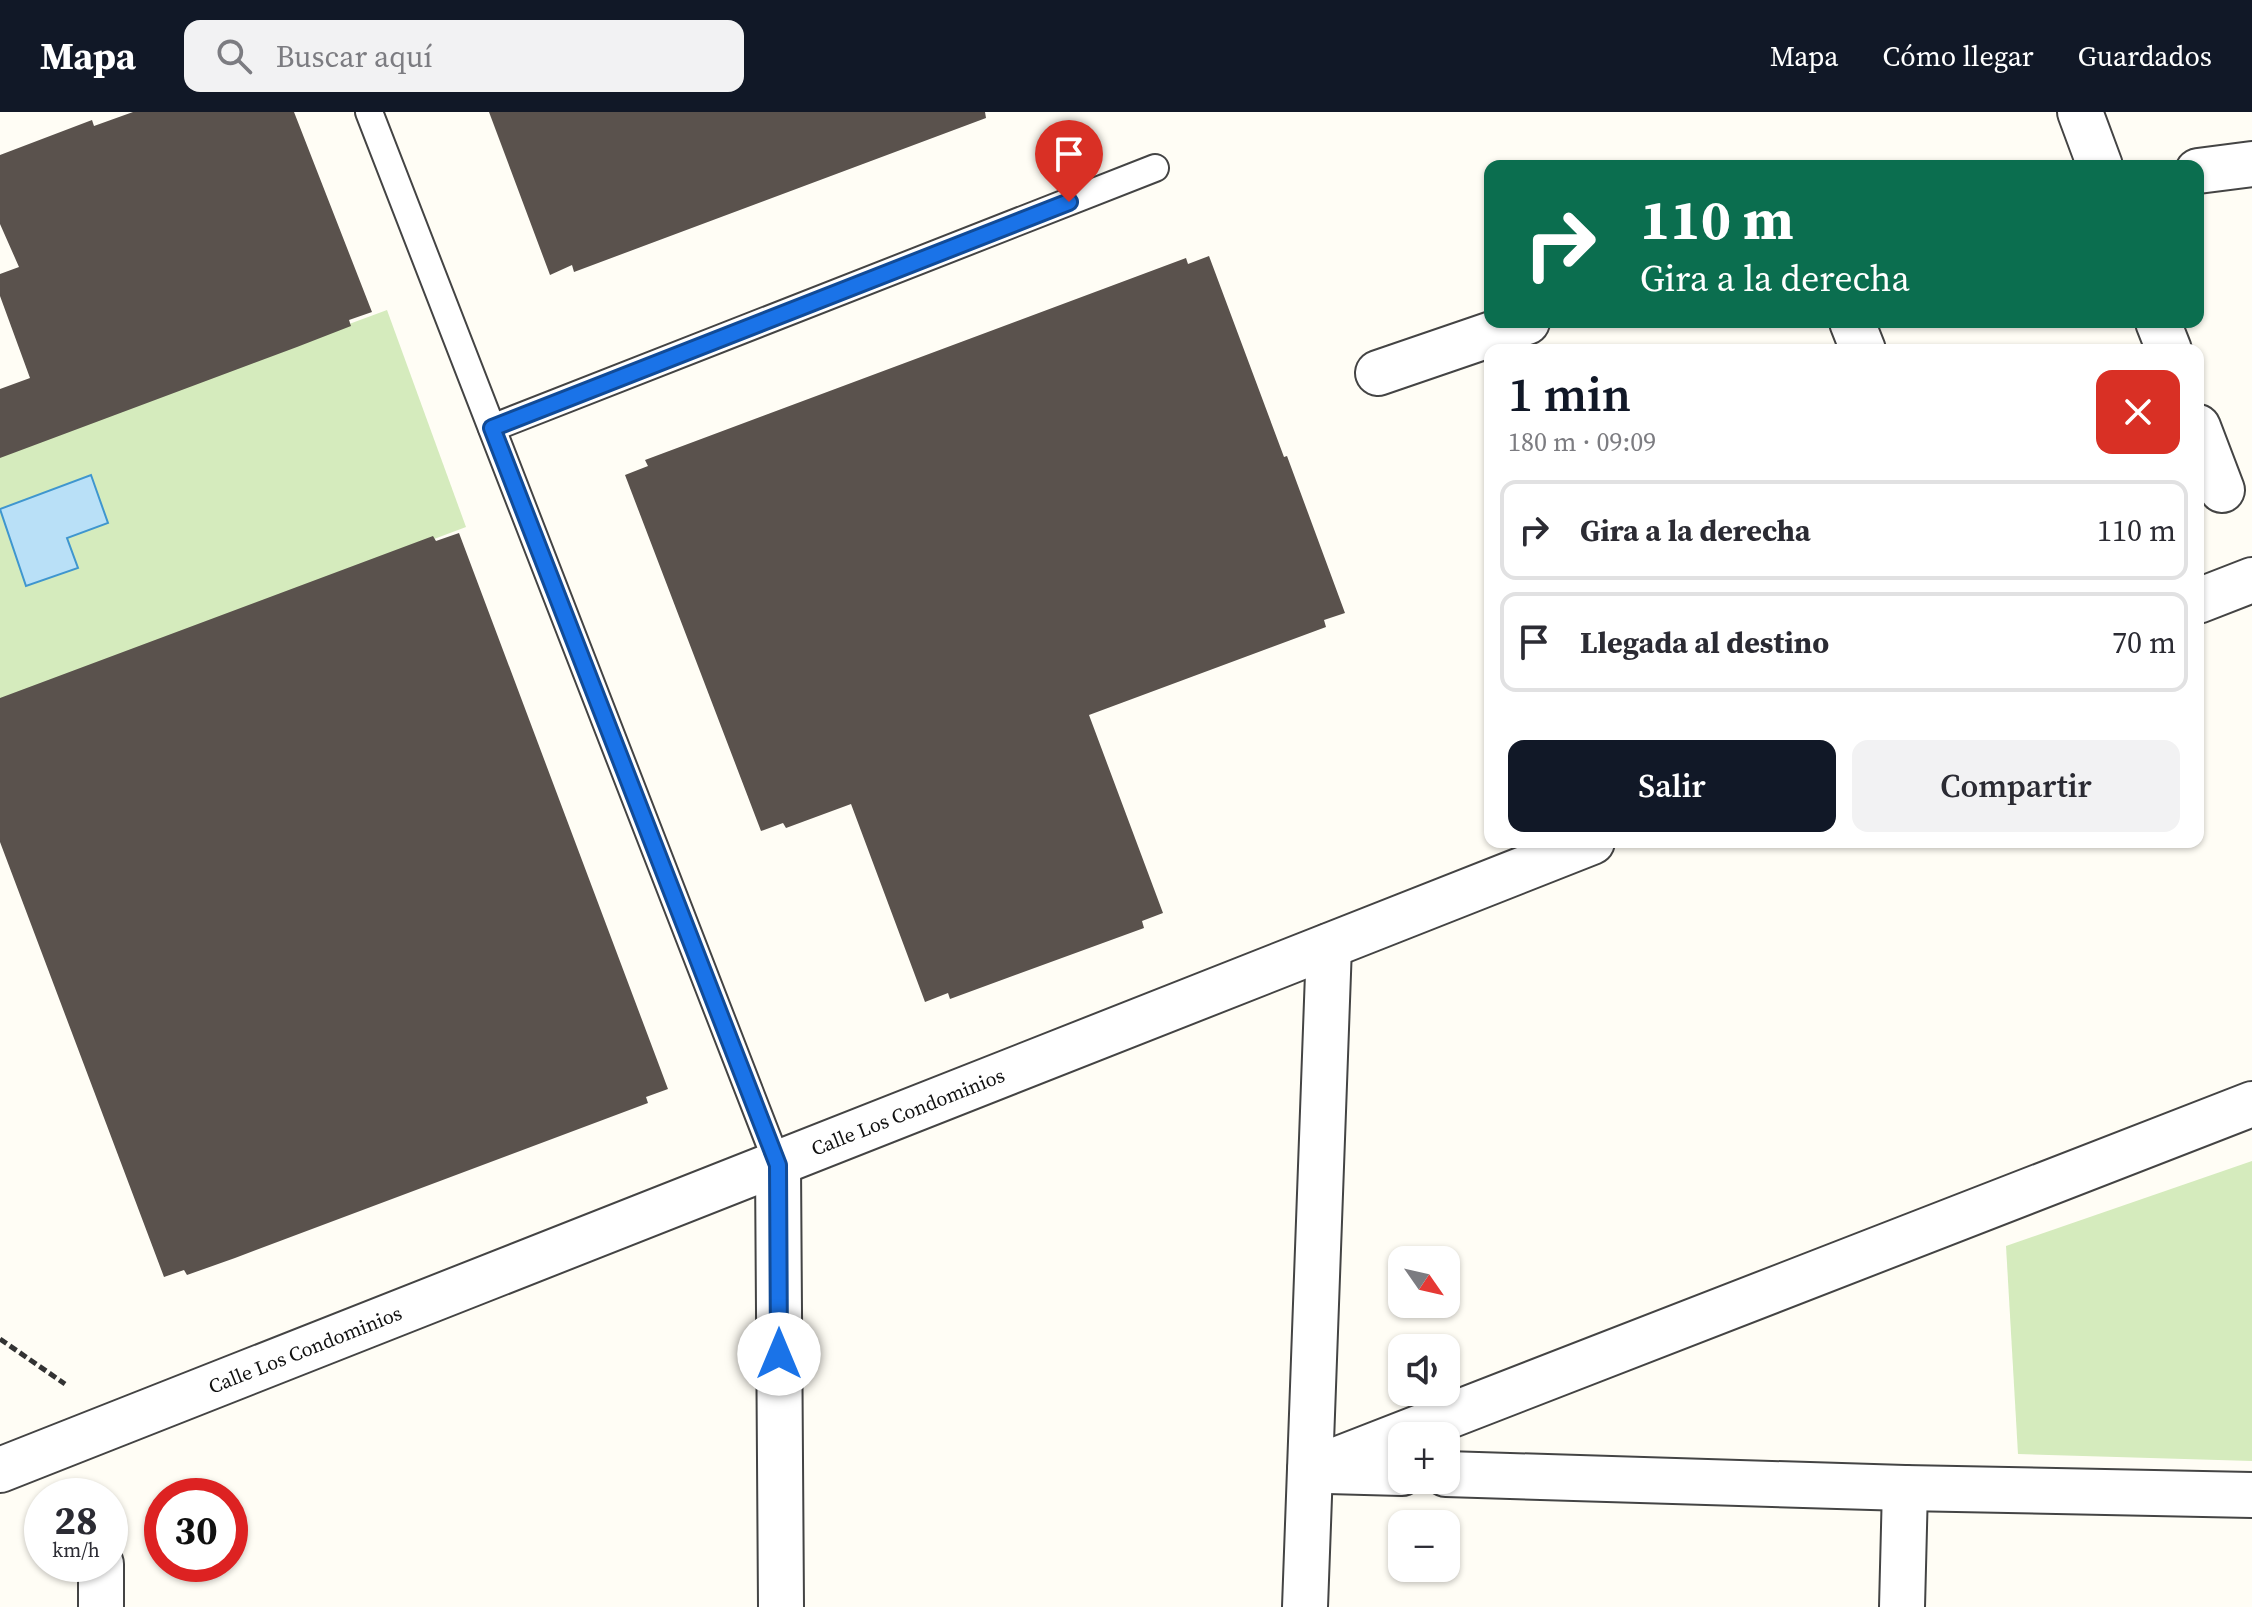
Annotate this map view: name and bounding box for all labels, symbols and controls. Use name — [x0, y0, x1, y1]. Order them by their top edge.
search box — [184, 20, 744, 92]
text: Mapa — [40, 30, 136, 82]
icon: search — [212, 34, 256, 78]
text: Buscar aquí — [276, 36, 432, 77]
text: Mapa — [1770, 37, 1839, 75]
text: Cómo llegar — [1883, 37, 2034, 75]
text: Guardados — [2078, 37, 2212, 75]
pin — [1035, 120, 1103, 202]
icon: arrive — [1047, 132, 1091, 176]
text: 110 m — [1640, 181, 1794, 258]
icon: right — [1508, 192, 1612, 296]
text: Gira a la derecha — [1640, 254, 1910, 303]
text: 1 min — [1508, 361, 1631, 427]
button: close — [2096, 370, 2180, 454]
text: 180 m · 09:09 — [1508, 424, 1656, 460]
icon: right — [1512, 508, 1556, 552]
text: Gira a la derecha — [1580, 510, 1811, 551]
text: 110 m — [2097, 510, 2176, 551]
icon: arrive — [1512, 620, 1556, 664]
text: Llegada al destino — [1580, 622, 1829, 663]
text: 70 m — [2112, 622, 2176, 663]
button: Salir — [1508, 740, 1836, 832]
button: Compartir — [1852, 740, 2180, 832]
street label: Calle Los Condominios — [807, 1061, 1009, 1163]
north arrow — [1388, 1246, 1460, 1318]
map controls — [1388, 1246, 1460, 1582]
street label: Calle Los Condominios — [204, 1299, 406, 1400]
position arrow — [737, 1312, 821, 1396]
button: sound — [1388, 1334, 1460, 1406]
button: + — [1388, 1422, 1460, 1494]
speed limit sign: 30 — [144, 1478, 248, 1582]
text: 28 — [54, 1493, 98, 1547]
button: − — [1388, 1510, 1460, 1582]
text: km/h — [52, 1536, 100, 1564]

